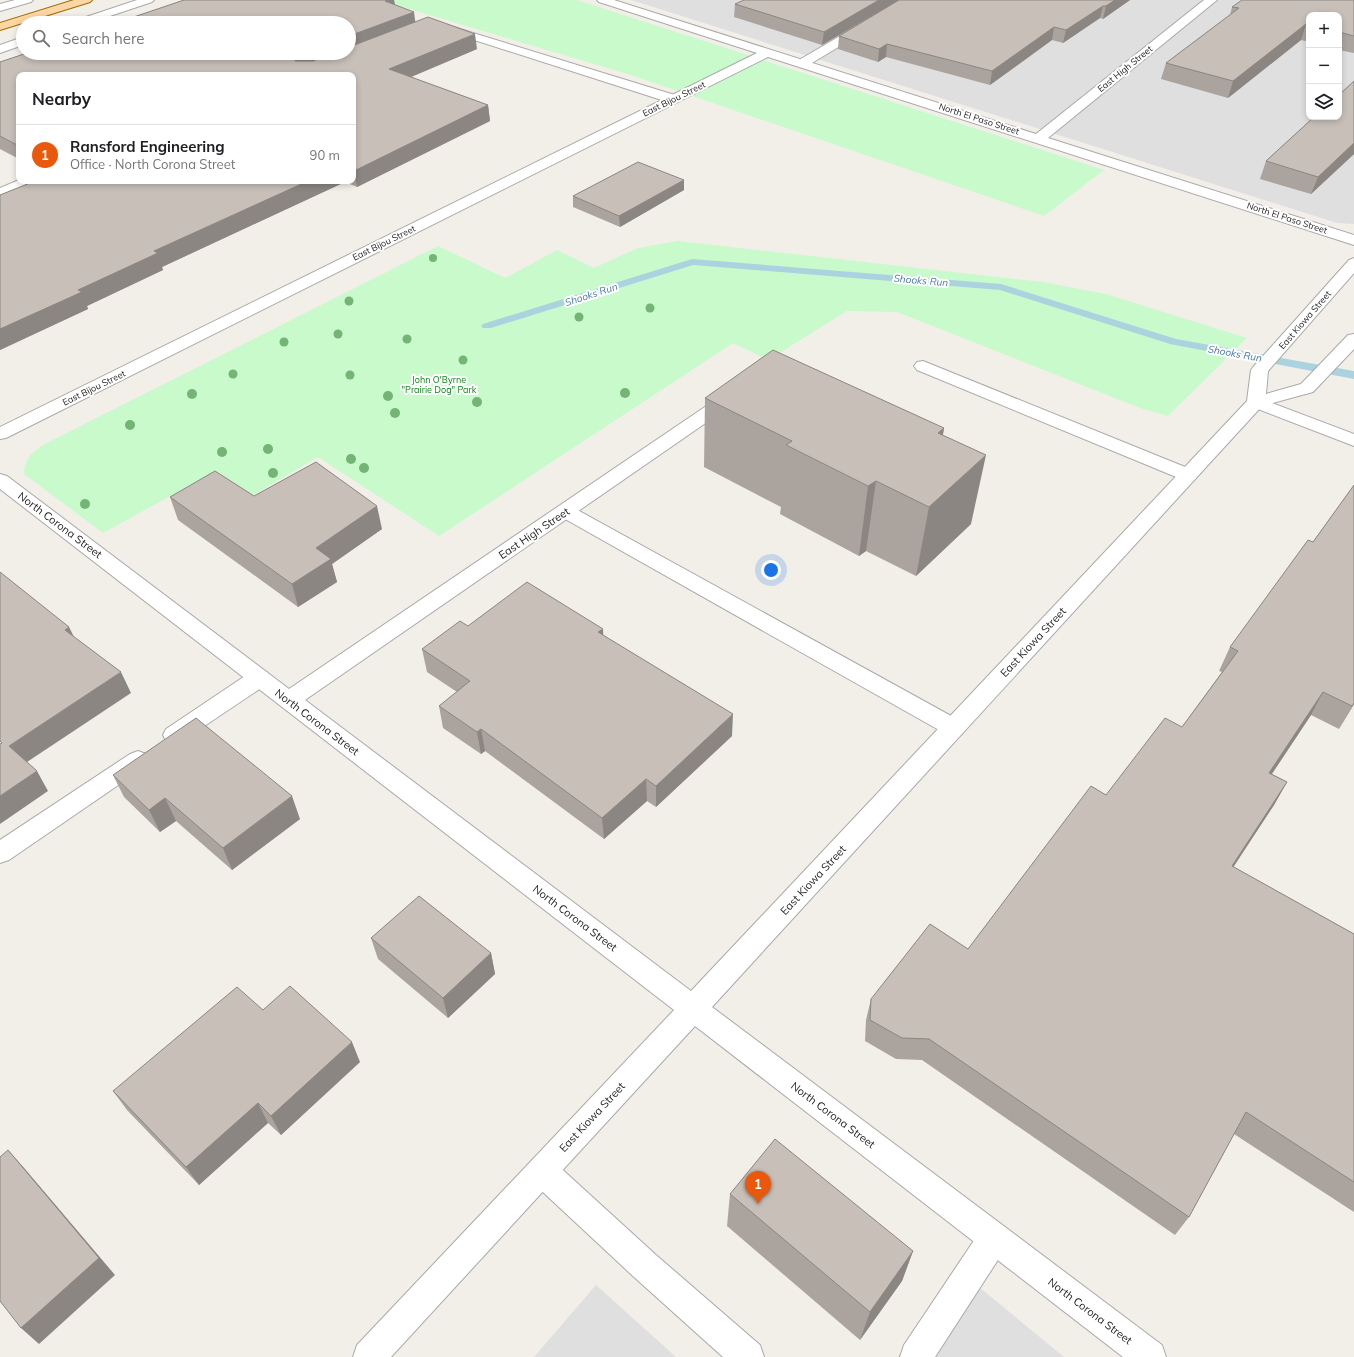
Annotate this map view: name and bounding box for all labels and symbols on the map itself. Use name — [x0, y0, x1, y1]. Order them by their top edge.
street label: East High Street — [1095, 43, 1154, 94]
street label: East Bijou Street — [641, 79, 707, 119]
street label: North El Paso Street — [938, 100, 1021, 137]
street label: North El Paso Street — [1246, 199, 1329, 236]
street label: East Bijou Street — [351, 223, 417, 263]
water label: Shooks Run — [893, 272, 949, 289]
water label: Shooks Run — [563, 280, 619, 309]
street label: East Kiowa Street — [1276, 288, 1333, 351]
water label: Shooks Run — [1207, 342, 1263, 365]
street label: East Bijou Street — [61, 368, 127, 408]
park label: John O'Byrne "Prairie Dog" Park — [402, 374, 477, 395]
street label: North Corona Street — [15, 489, 105, 561]
street label: East High Street — [496, 504, 572, 562]
your location — [761, 560, 781, 580]
street label: East Kiowa Street — [997, 604, 1069, 680]
street label: North Corona Street — [272, 686, 362, 758]
street label: East Kiowa Street — [777, 842, 849, 918]
street label: North Corona Street — [530, 882, 620, 954]
street label: East Kiowa Street — [556, 1079, 628, 1155]
street label: North Corona Street — [788, 1079, 878, 1151]
pin: 1 — [745, 1171, 771, 1204]
street label: North Corona Street — [1045, 1275, 1135, 1347]

